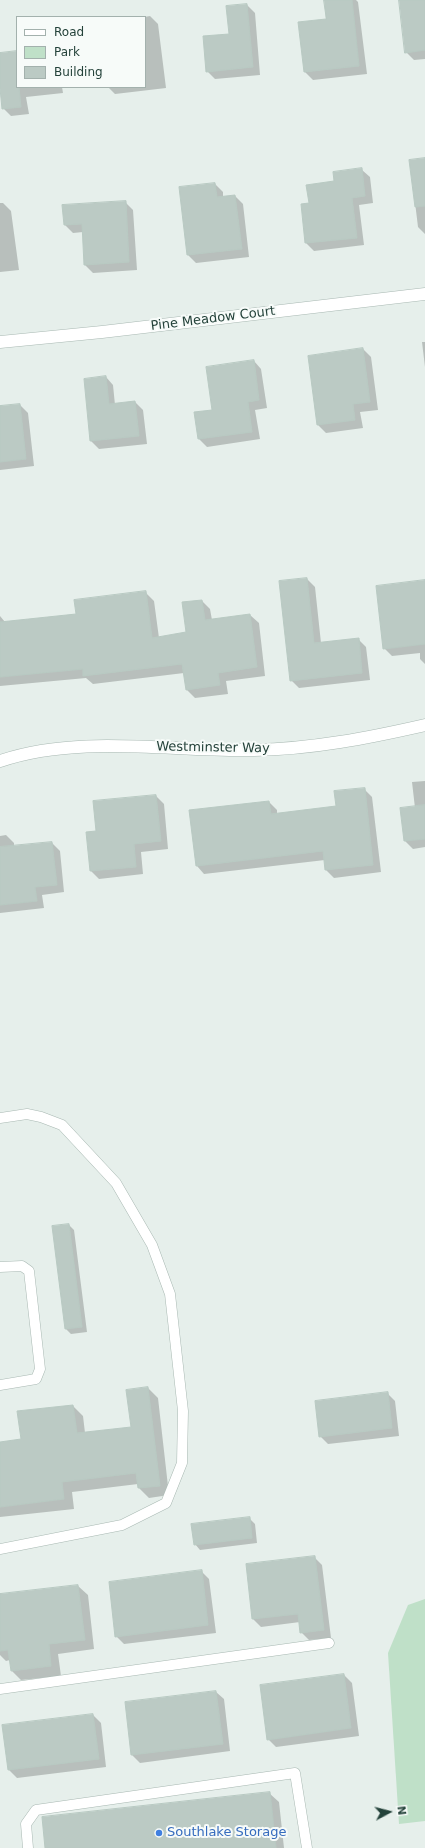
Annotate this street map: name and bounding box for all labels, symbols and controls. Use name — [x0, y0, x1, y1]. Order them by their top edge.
legend — [16, 16, 146, 88]
text: Road — [54, 25, 84, 39]
text: Park — [54, 45, 80, 59]
text: Building — [54, 65, 103, 79]
street label: Pine Meadow Court — [150, 304, 276, 334]
street label: Westminster Way — [156, 739, 270, 757]
north arrow — [369, 1792, 409, 1832]
text: N — [394, 1805, 408, 1816]
place label: Southlake Storage — [167, 1825, 286, 1841]
marker: Southlake Storage — [154, 1828, 164, 1838]

